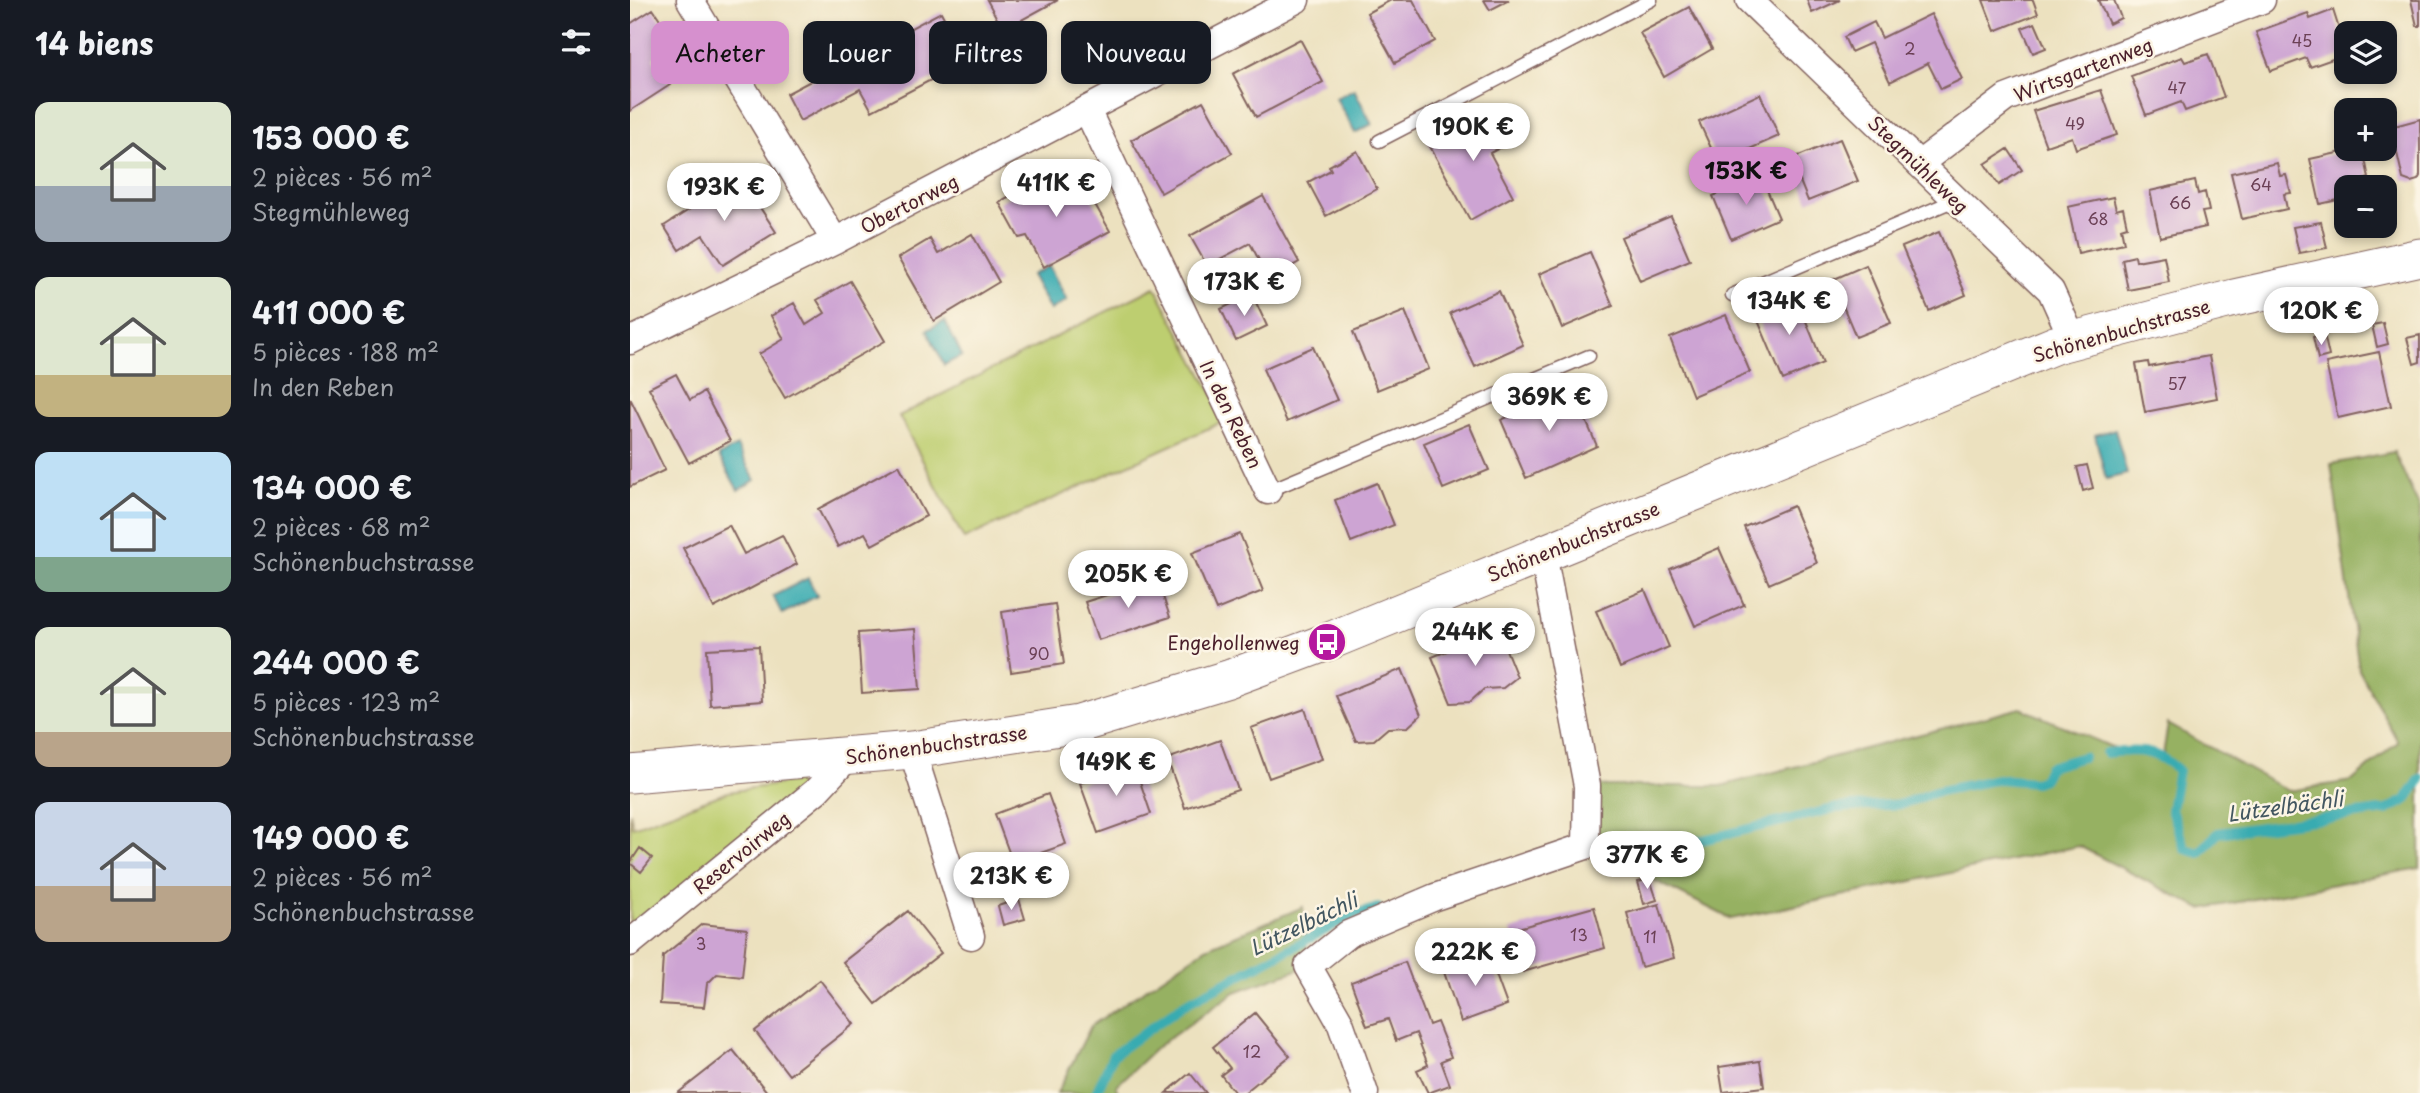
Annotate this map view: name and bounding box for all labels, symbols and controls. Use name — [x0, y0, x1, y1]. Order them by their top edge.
text: 14 biens — [35, 20, 154, 65]
chip: Acheter — [651, 21, 789, 84]
chip: Louer — [803, 21, 915, 84]
chip: Filtres — [929, 21, 1047, 84]
chip: Nouveau — [1061, 21, 1211, 84]
map controls — [2334, 21, 2397, 238]
button: layers — [2334, 21, 2397, 84]
icon: filters — [557, 23, 595, 61]
house number: 45 — [2292, 28, 2312, 52]
street label: Wirtsgartenweg — [2009, 30, 2157, 108]
house number: 2 — [1904, 36, 1916, 60]
house number: 47 — [2168, 75, 2187, 99]
button: + — [2334, 98, 2397, 161]
pin: 190K € — [1416, 104, 1530, 163]
text: 190K € — [1432, 108, 1514, 143]
street label: Stegmühleweg — [1862, 108, 1976, 220]
house number: 49 — [2065, 111, 2085, 135]
text: 153 000 € — [252, 114, 410, 159]
icon: home — [91, 130, 175, 214]
pin: 153K € — [1689, 148, 1803, 207]
text: 153K € — [1705, 152, 1787, 187]
text: 2 pièces · 56 m² — [252, 159, 433, 194]
pin: 411K € — [999, 160, 1113, 219]
pin: 193K € — [667, 164, 781, 223]
text: 411K € — [1017, 164, 1095, 199]
street label: Obertorweg — [855, 166, 963, 240]
text: 193K € — [683, 168, 765, 203]
house number: 64 — [2250, 172, 2272, 196]
button: − — [2334, 175, 2397, 238]
house number: 66 — [2169, 190, 2191, 214]
text: Stegmühleweg — [252, 194, 410, 229]
house number: 68 — [2087, 206, 2109, 230]
pin: 173K € — [1187, 258, 1301, 318]
text: 173K € — [1203, 263, 1285, 298]
pin: 134K € — [1732, 278, 1846, 337]
text: 134K € — [1747, 282, 1831, 317]
pin: 120K € — [2264, 288, 2378, 347]
text: 411 000 € — [252, 289, 405, 334]
street label: Schönenbuchstrasse — [2029, 291, 2213, 369]
text: 120K € — [2279, 292, 2363, 327]
icon: home — [91, 305, 175, 389]
text: 5 pièces · 188 m² — [252, 334, 439, 369]
street label: In den Reben — [1194, 355, 1270, 473]
text: In den Reben — [252, 369, 394, 404]
house number: 57 — [2167, 371, 2187, 395]
pin: 369K € — [1492, 374, 1606, 433]
text: 369K € — [1507, 378, 1591, 413]
text: 134 000 € — [252, 464, 412, 509]
icon: home — [91, 480, 175, 564]
street label: Schönenbuchstrasse — [1483, 494, 1663, 588]
text: 2 pièces · 68 m² — [252, 509, 431, 544]
text: Schönenbuchstrasse — [252, 544, 474, 579]
pin: 205K € — [1071, 550, 1185, 610]
text: 205K € — [1084, 555, 1172, 590]
pin: 244K € — [1418, 608, 1532, 668]
text: 244K € — [1431, 613, 1519, 648]
bus stop icon: Engehollenweg — [1306, 621, 1348, 663]
place label: Engehollenweg — [1167, 628, 1300, 656]
text: 244 000 € — [252, 639, 420, 684]
house number: 90 — [1028, 641, 1050, 665]
icon: home — [91, 655, 175, 739]
text: 5 pièces · 123 m² — [252, 684, 440, 719]
street label: Schönenbuchstrasse — [843, 717, 1029, 771]
text: Schönenbuchstrasse — [252, 719, 474, 754]
pin: 149K € — [1059, 738, 1173, 798]
text: 149K € — [1076, 743, 1156, 778]
water label: Lützelbächli — [2225, 781, 2348, 829]
street label: Reservoirweg — [686, 804, 796, 900]
text: 149 000 € — [252, 814, 410, 859]
icon: home — [91, 830, 175, 914]
pin: 377K € — [1590, 832, 1704, 891]
text: 377K € — [1606, 836, 1688, 871]
pin: 213K € — [954, 852, 1068, 912]
text: 213K € — [969, 857, 1053, 892]
text: 2 pièces · 56 m² — [252, 859, 433, 894]
water label: Lützelbächli — [1244, 882, 1365, 963]
text: Schönenbuchstrasse — [252, 894, 474, 929]
house number: 13 — [1570, 922, 1588, 946]
house number: 11 — [1643, 924, 1657, 948]
pin: 222K € — [1418, 928, 1532, 988]
house number: 3 — [696, 931, 706, 955]
text: 222K € — [1431, 933, 1519, 968]
house number: 12 — [1243, 1039, 1261, 1063]

